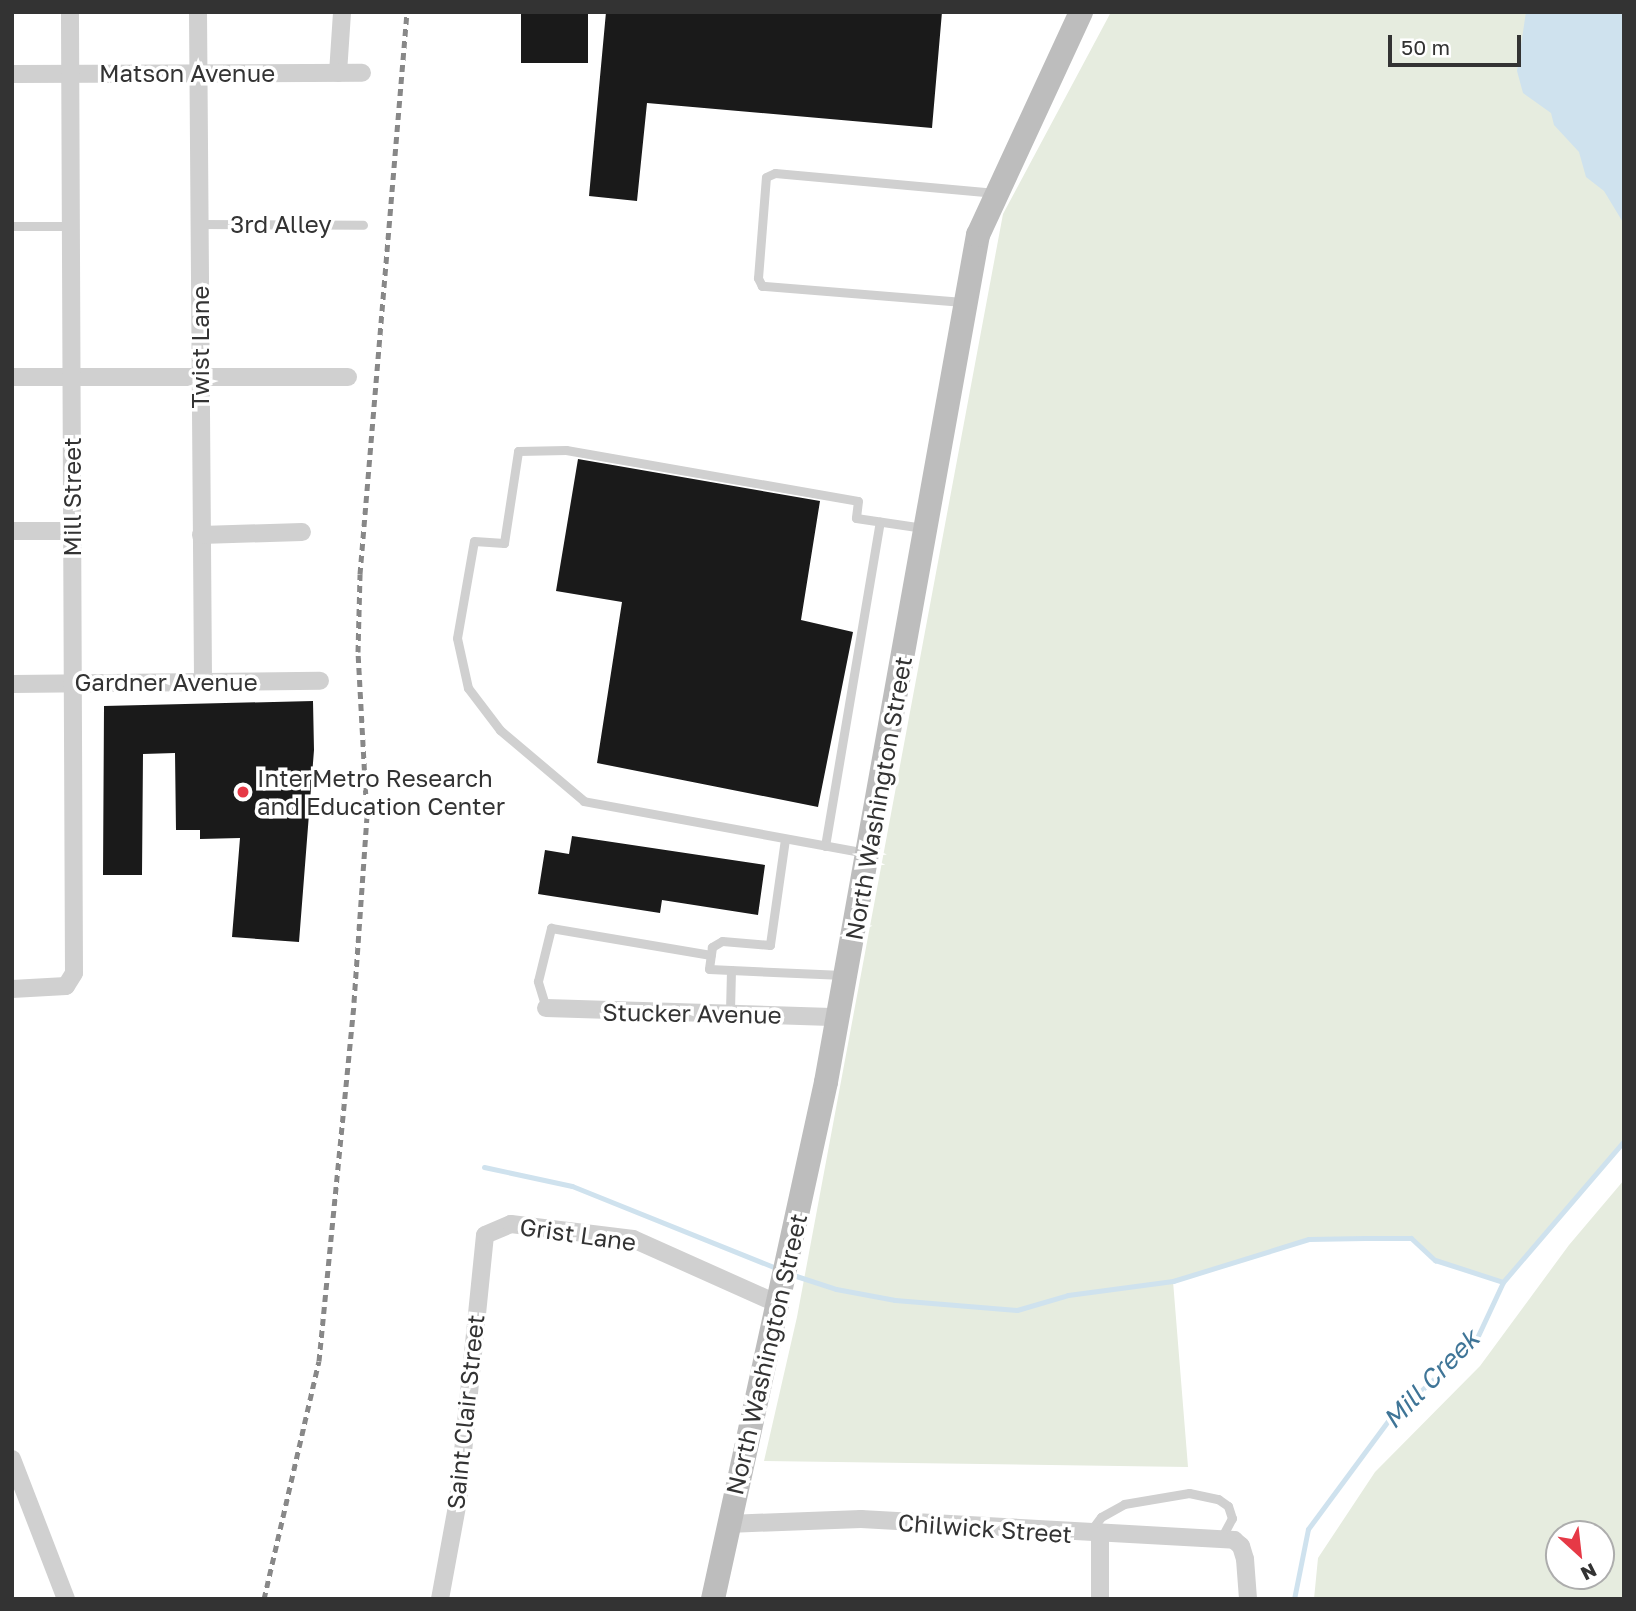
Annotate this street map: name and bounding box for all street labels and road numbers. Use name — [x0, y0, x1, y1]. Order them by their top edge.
street label: Matson Avenue — [99, 59, 275, 87]
street label: 3rd Alley — [230, 210, 332, 238]
street label: Twist Lane — [186, 285, 214, 409]
street label: Mill Street — [58, 437, 86, 557]
street label: North Washington Street — [839, 654, 917, 942]
street label: Gardner Avenue — [74, 668, 258, 696]
street label: Stucker Avenue — [602, 997, 782, 1029]
street label: North Washington Street — [720, 1211, 812, 1497]
street label: Grist Lane — [518, 1212, 638, 1256]
street label: Saint Clair Street — [440, 1313, 490, 1511]
street label: Chilwick Street — [897, 1508, 1073, 1548]

